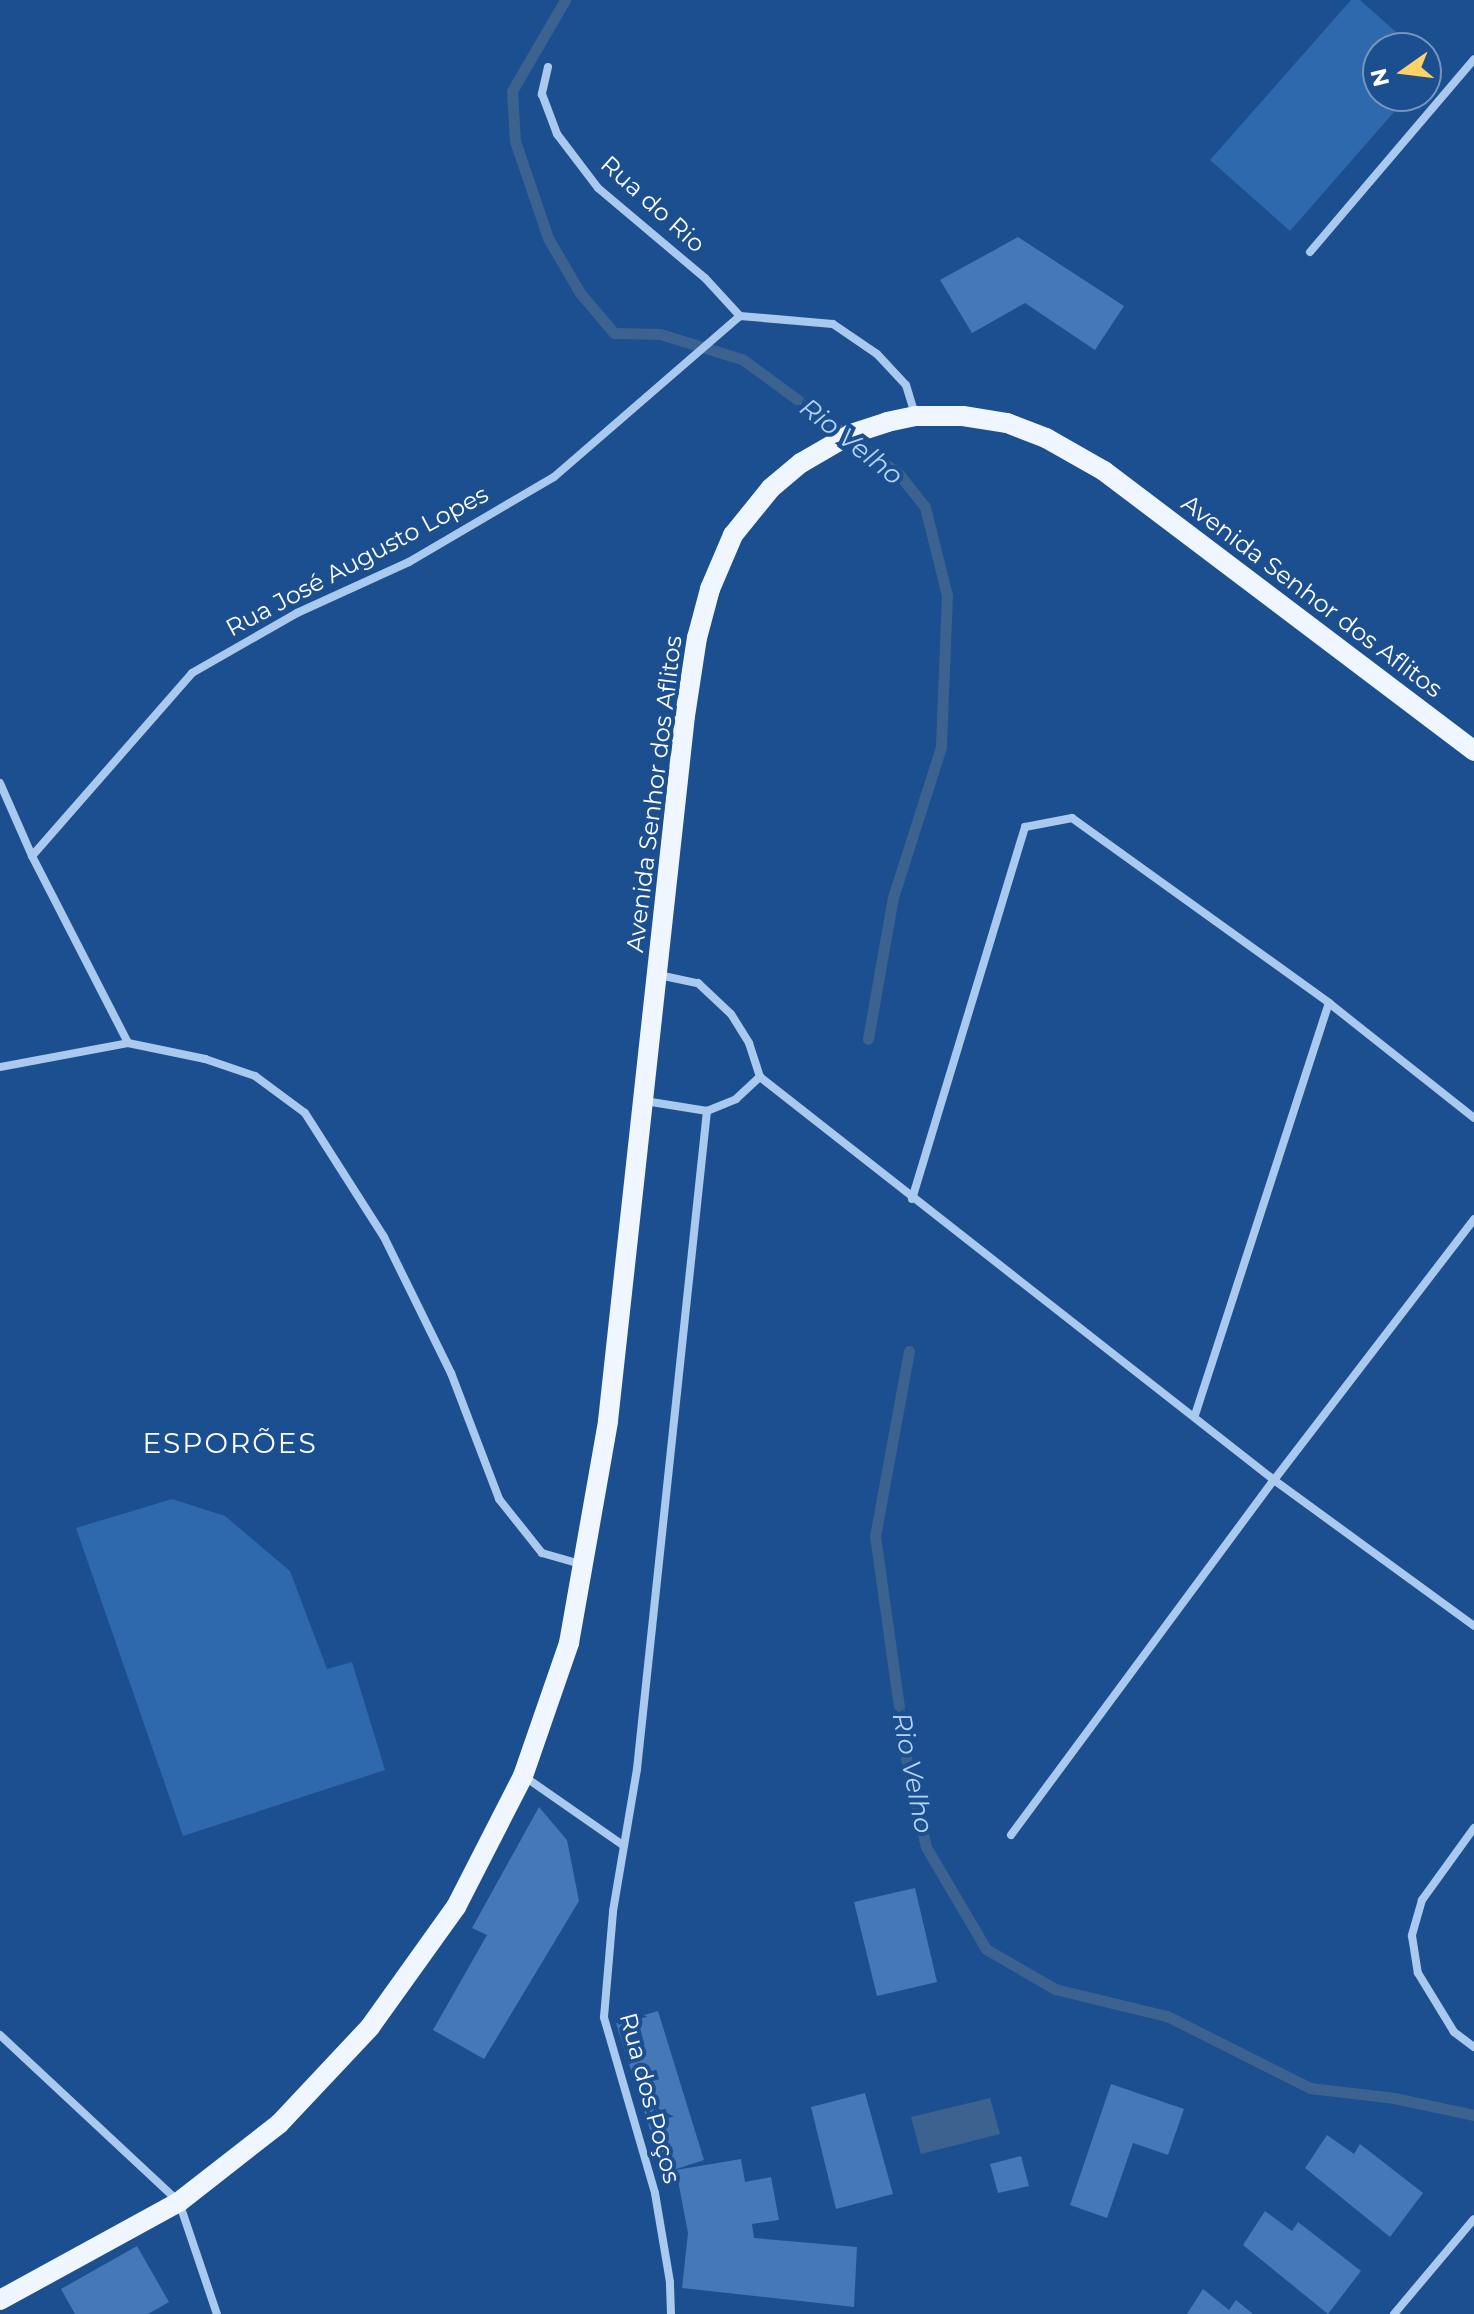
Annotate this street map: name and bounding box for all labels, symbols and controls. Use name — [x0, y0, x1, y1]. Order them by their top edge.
north arrow — [1362, 32, 1442, 112]
text: N — [1365, 66, 1395, 89]
street label: Rua do Rio — [595, 150, 711, 258]
water label: Rio Velho — [793, 392, 909, 492]
street label: Rua José Augusto Lopes — [221, 480, 493, 642]
street label: Avenida Senhor dos Aflitos — [1176, 488, 1448, 704]
street label: Avenida Senhor dos Aflitos — [620, 634, 688, 954]
district label: ESPORÕES — [142, 1426, 318, 1460]
water label: Rio Velho — [885, 1710, 939, 1836]
street label: Rua dos Poços — [613, 2010, 687, 2186]

